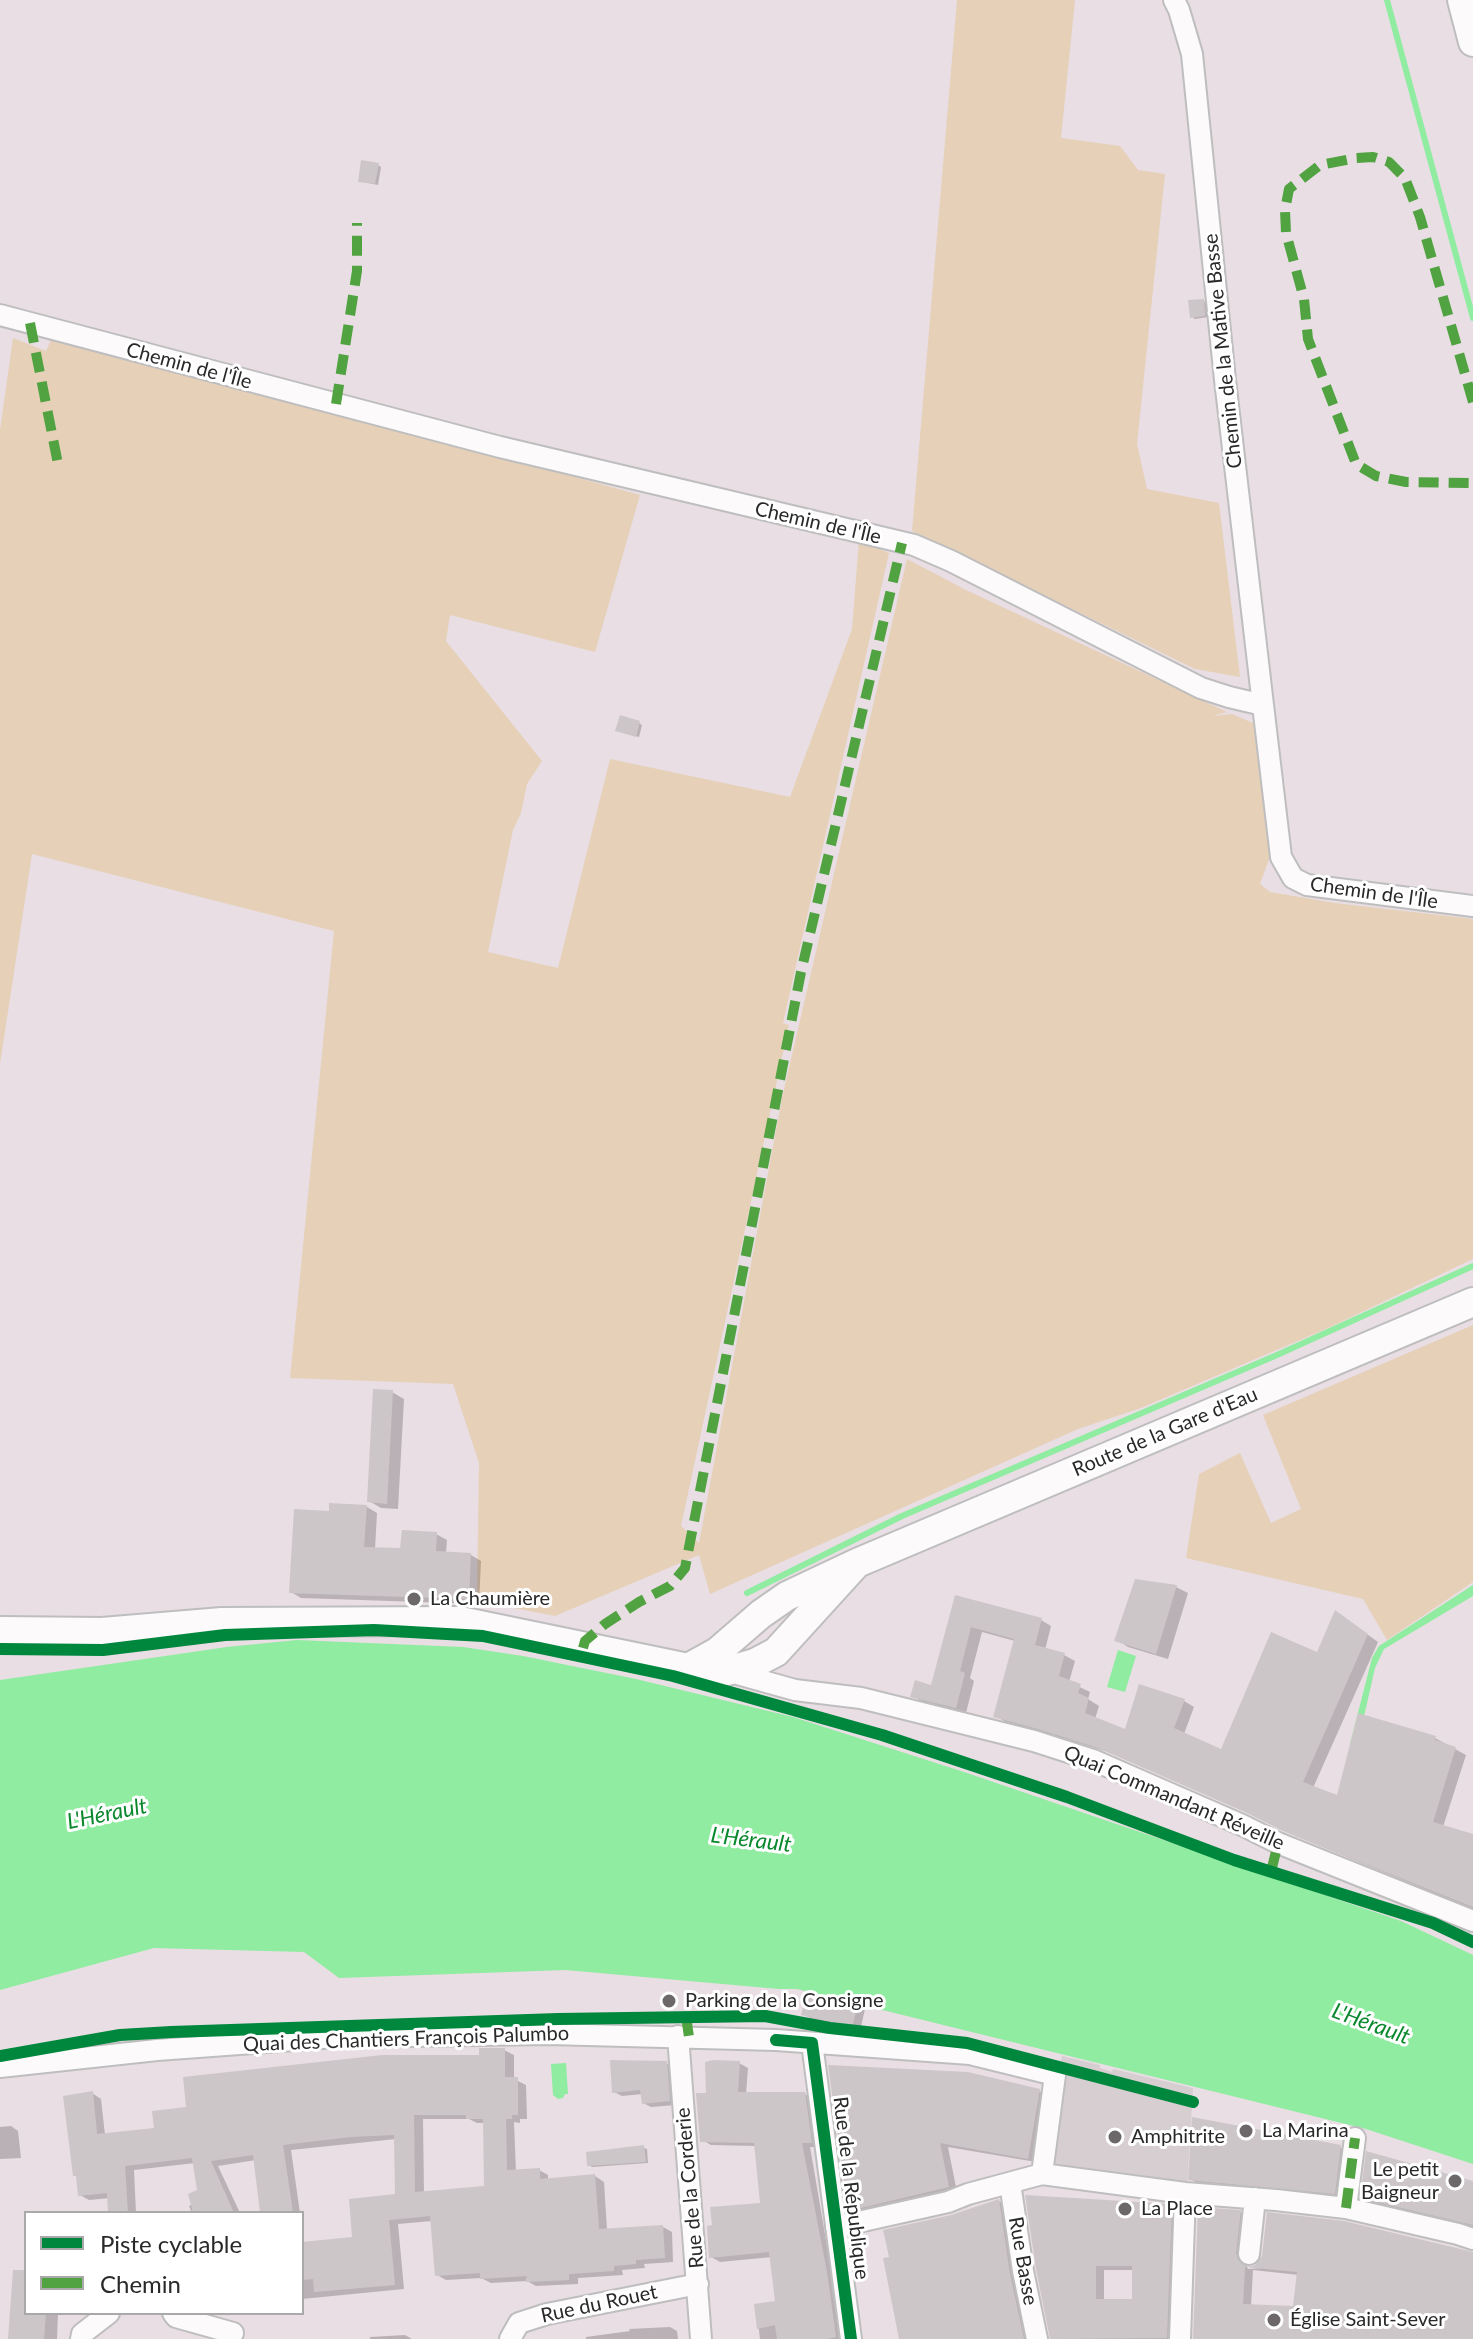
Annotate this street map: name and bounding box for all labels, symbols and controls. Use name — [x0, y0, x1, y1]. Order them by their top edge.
street label: Chemin de la Mative Basse — [1199, 232, 1247, 470]
street label: Chemin de l'Île — [124, 338, 254, 394]
street label: Chemin de l'Île — [752, 497, 884, 549]
street label: Chemin de l'Île — [1308, 872, 1440, 914]
street label: Route de la Gare d'Eau — [1069, 1382, 1261, 1482]
place label: La Chaumière — [430, 1587, 550, 1611]
marker: La Chaumière — [405, 1590, 423, 1608]
street label: Quai Commandant Réveille — [1060, 1741, 1288, 1855]
water label: L'Hérault — [65, 1793, 149, 1835]
water label: L'Hérault — [709, 1822, 793, 1858]
place label: Parking de la Consigne — [685, 1989, 883, 2013]
marker: Parking de la Consigne — [660, 1992, 678, 2010]
water label: L'Hérault — [1328, 1998, 1414, 2050]
street label: Quai des Chantiers François Palumbo — [243, 2021, 569, 2057]
street label: Rue de la République — [828, 2095, 874, 2281]
street label: Rue de la Corderie — [671, 2107, 709, 2269]
place label: La Marina — [1262, 2119, 1349, 2143]
marker: La Marina — [1237, 2122, 1255, 2140]
place label: Amphitrite — [1131, 2125, 1225, 2149]
marker: Amphitrite — [1106, 2128, 1124, 2146]
place label: Le petit Baigneur — [1361, 2158, 1439, 2205]
marker: Le petit Baigneur — [1446, 2172, 1464, 2190]
place label: La Place — [1141, 2197, 1213, 2221]
marker: La Place — [1116, 2200, 1134, 2218]
legend — [24, 2211, 304, 2315]
street label: Rue Basse — [1003, 2215, 1043, 2307]
text: Piste cyclable — [100, 2229, 242, 2258]
text: Chemin — [100, 2269, 181, 2298]
street label: Rue du Rouet — [539, 2280, 659, 2328]
place label: Église Saint-Sever — [1290, 2308, 1446, 2332]
marker: Église Saint-Sever — [1265, 2311, 1283, 2329]

